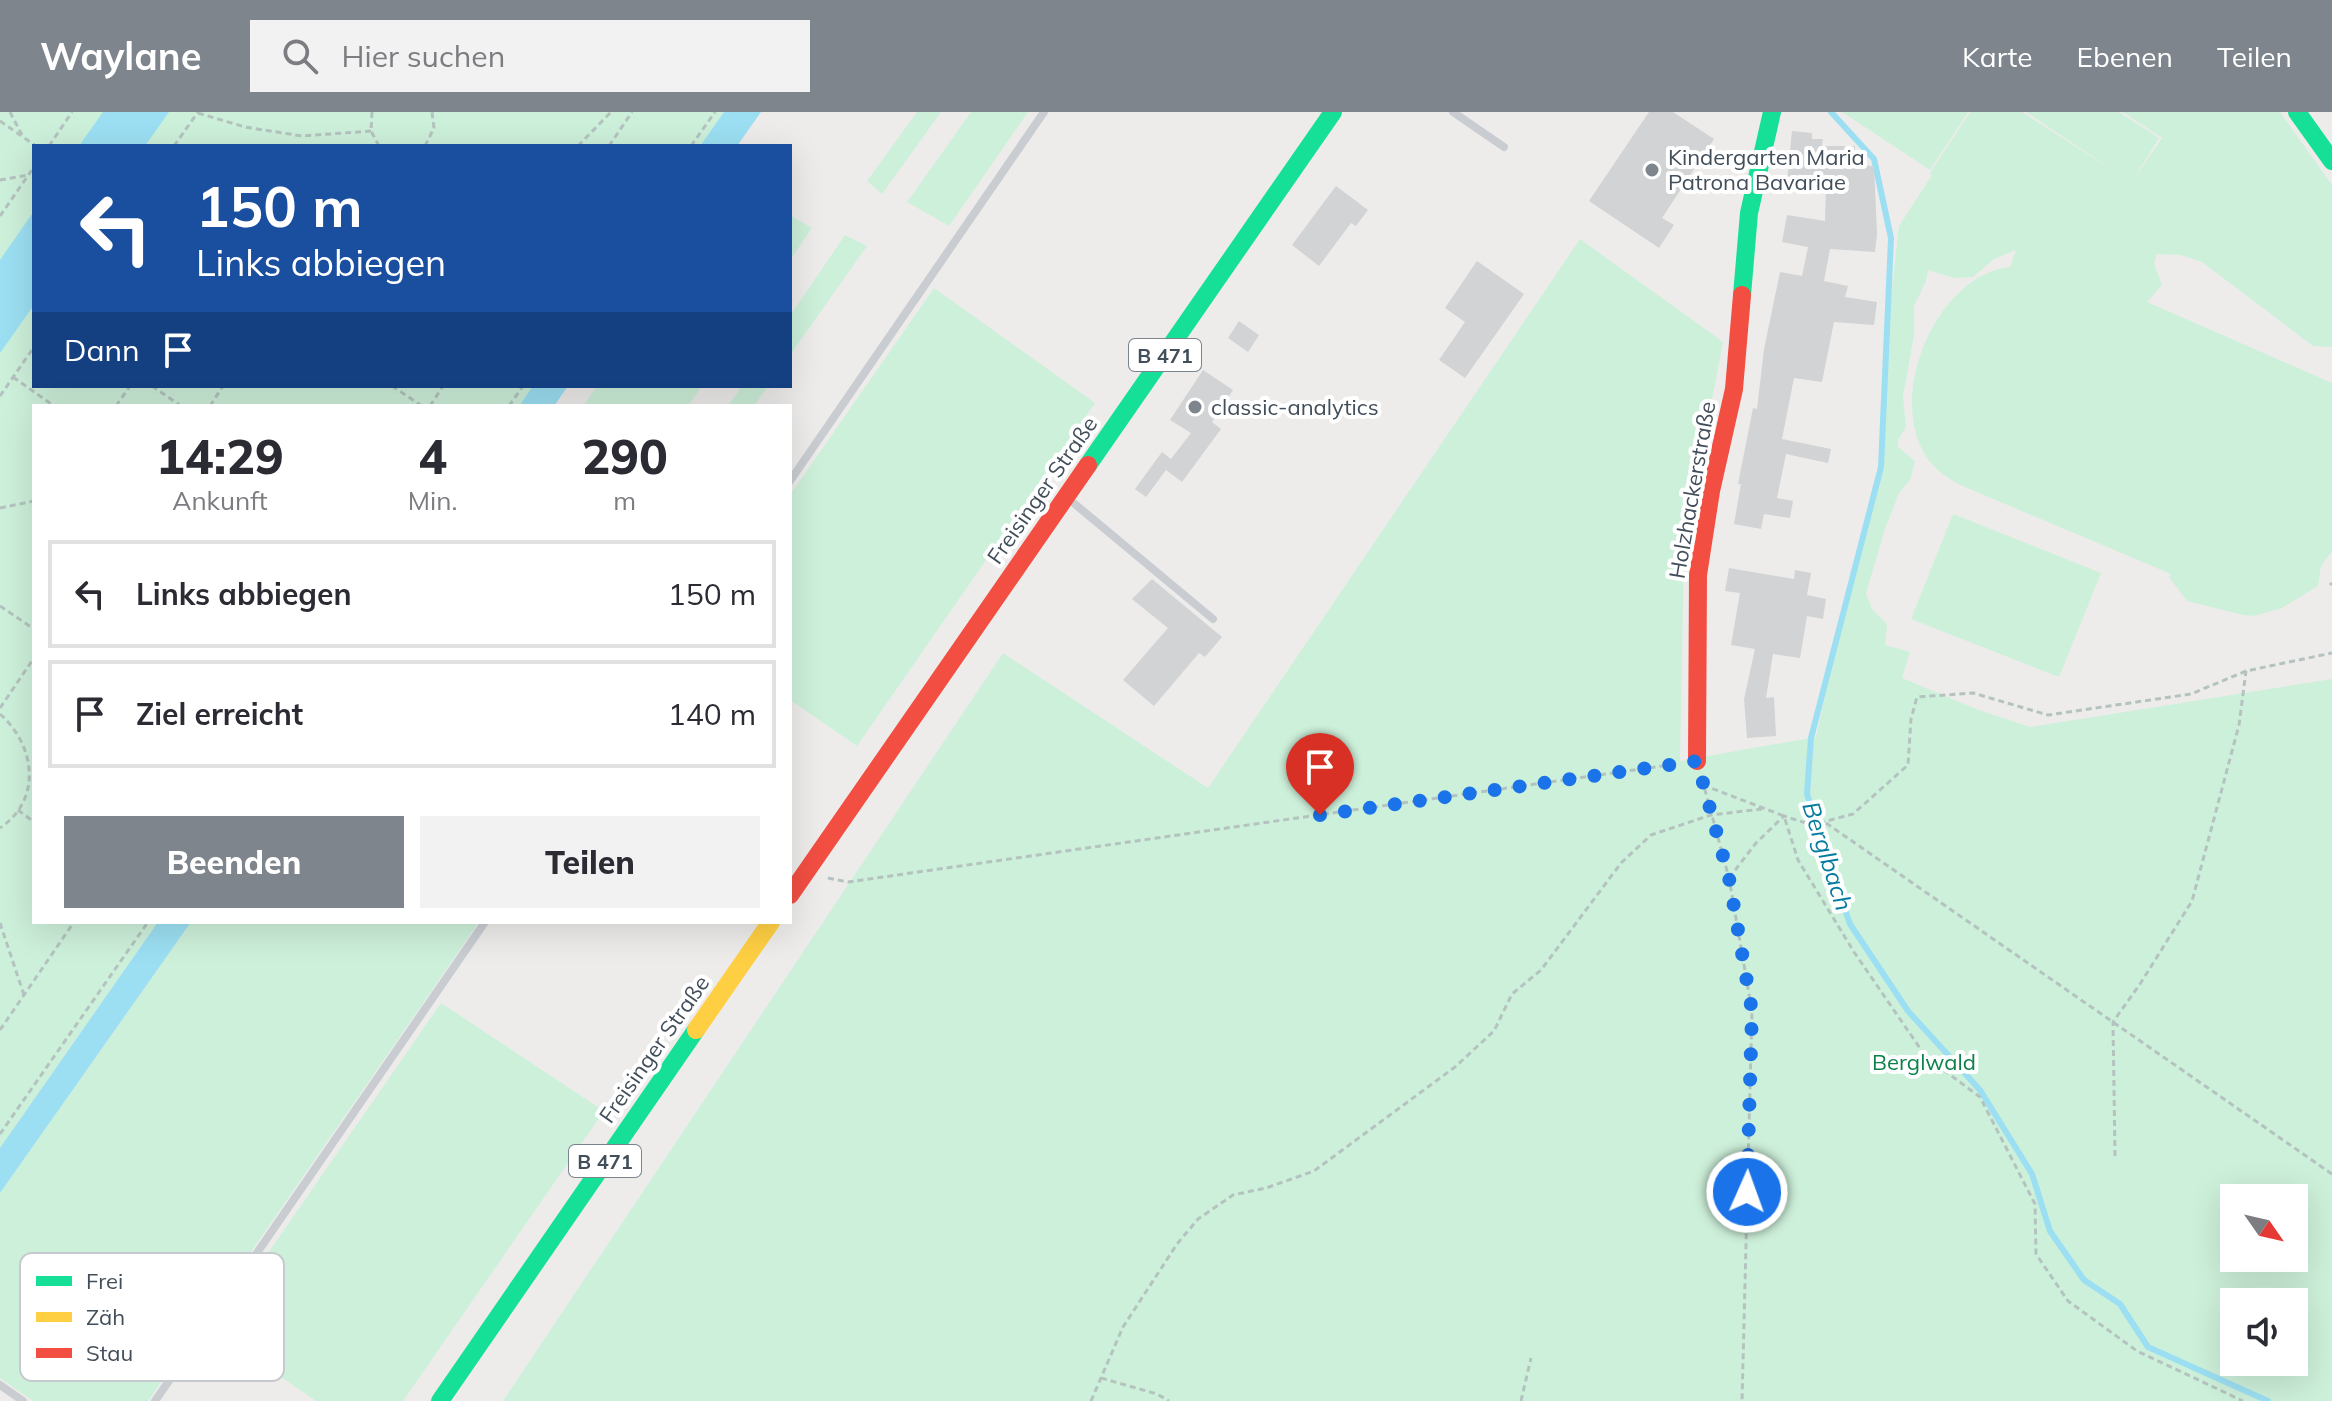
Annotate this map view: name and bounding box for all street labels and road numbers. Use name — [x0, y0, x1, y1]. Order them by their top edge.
road number: B 471 — [1129, 339, 1201, 371]
street label: Holzhackerstraße — [1663, 399, 1721, 581]
street label: Freisinger Straße — [981, 411, 1103, 569]
street label: Freisinger Straße — [593, 970, 715, 1128]
road number: B 471 — [569, 1145, 641, 1177]

